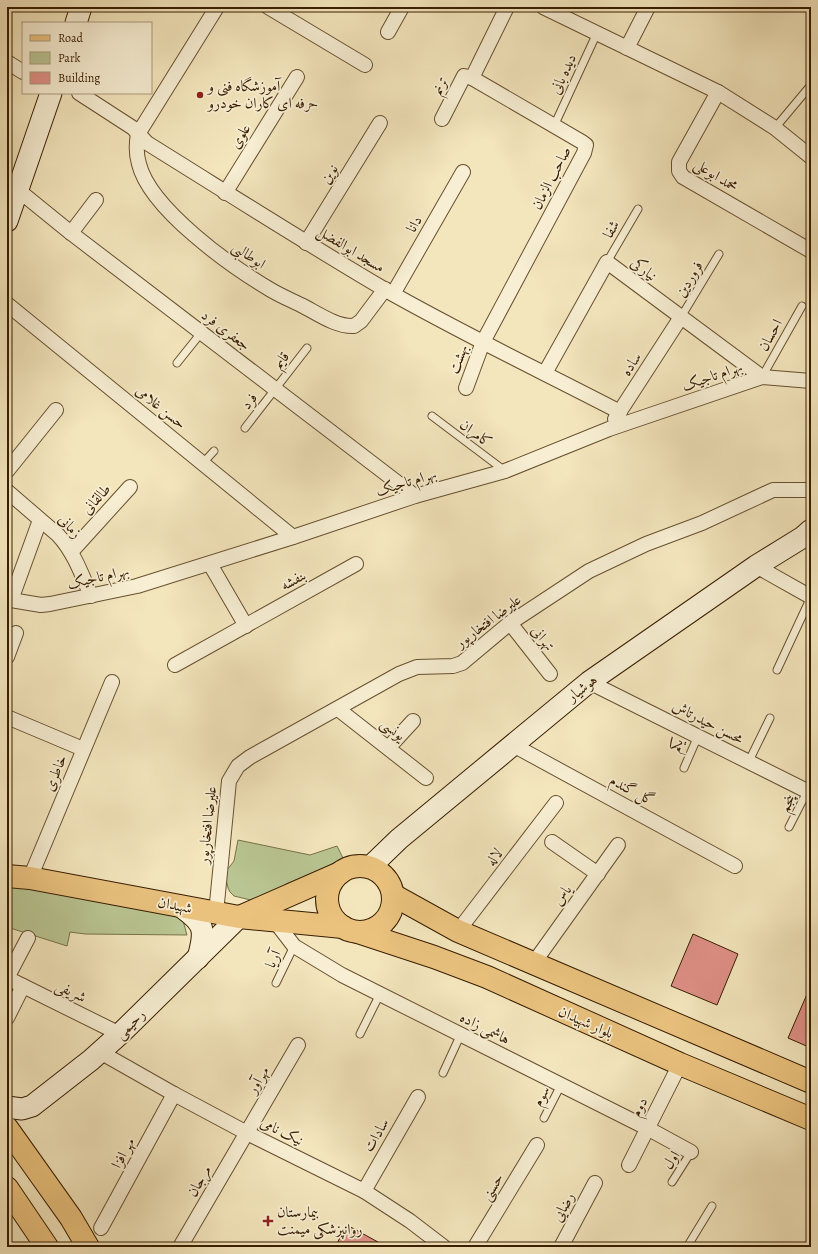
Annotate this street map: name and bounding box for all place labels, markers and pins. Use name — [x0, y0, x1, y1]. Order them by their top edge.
place label: آموزشگاه فنی و حرفه ای کاران خودرو — [206, 76, 318, 113]
marker: آموزشگاه فنی و حرفه ای کاران خودرو — [195, 90, 205, 100]
place label: بیمارستان روانپزشکی میمنت — [277, 1202, 363, 1240]
marker: بیمارستان روانپزشکی میمنت — [262, 1215, 274, 1227]

